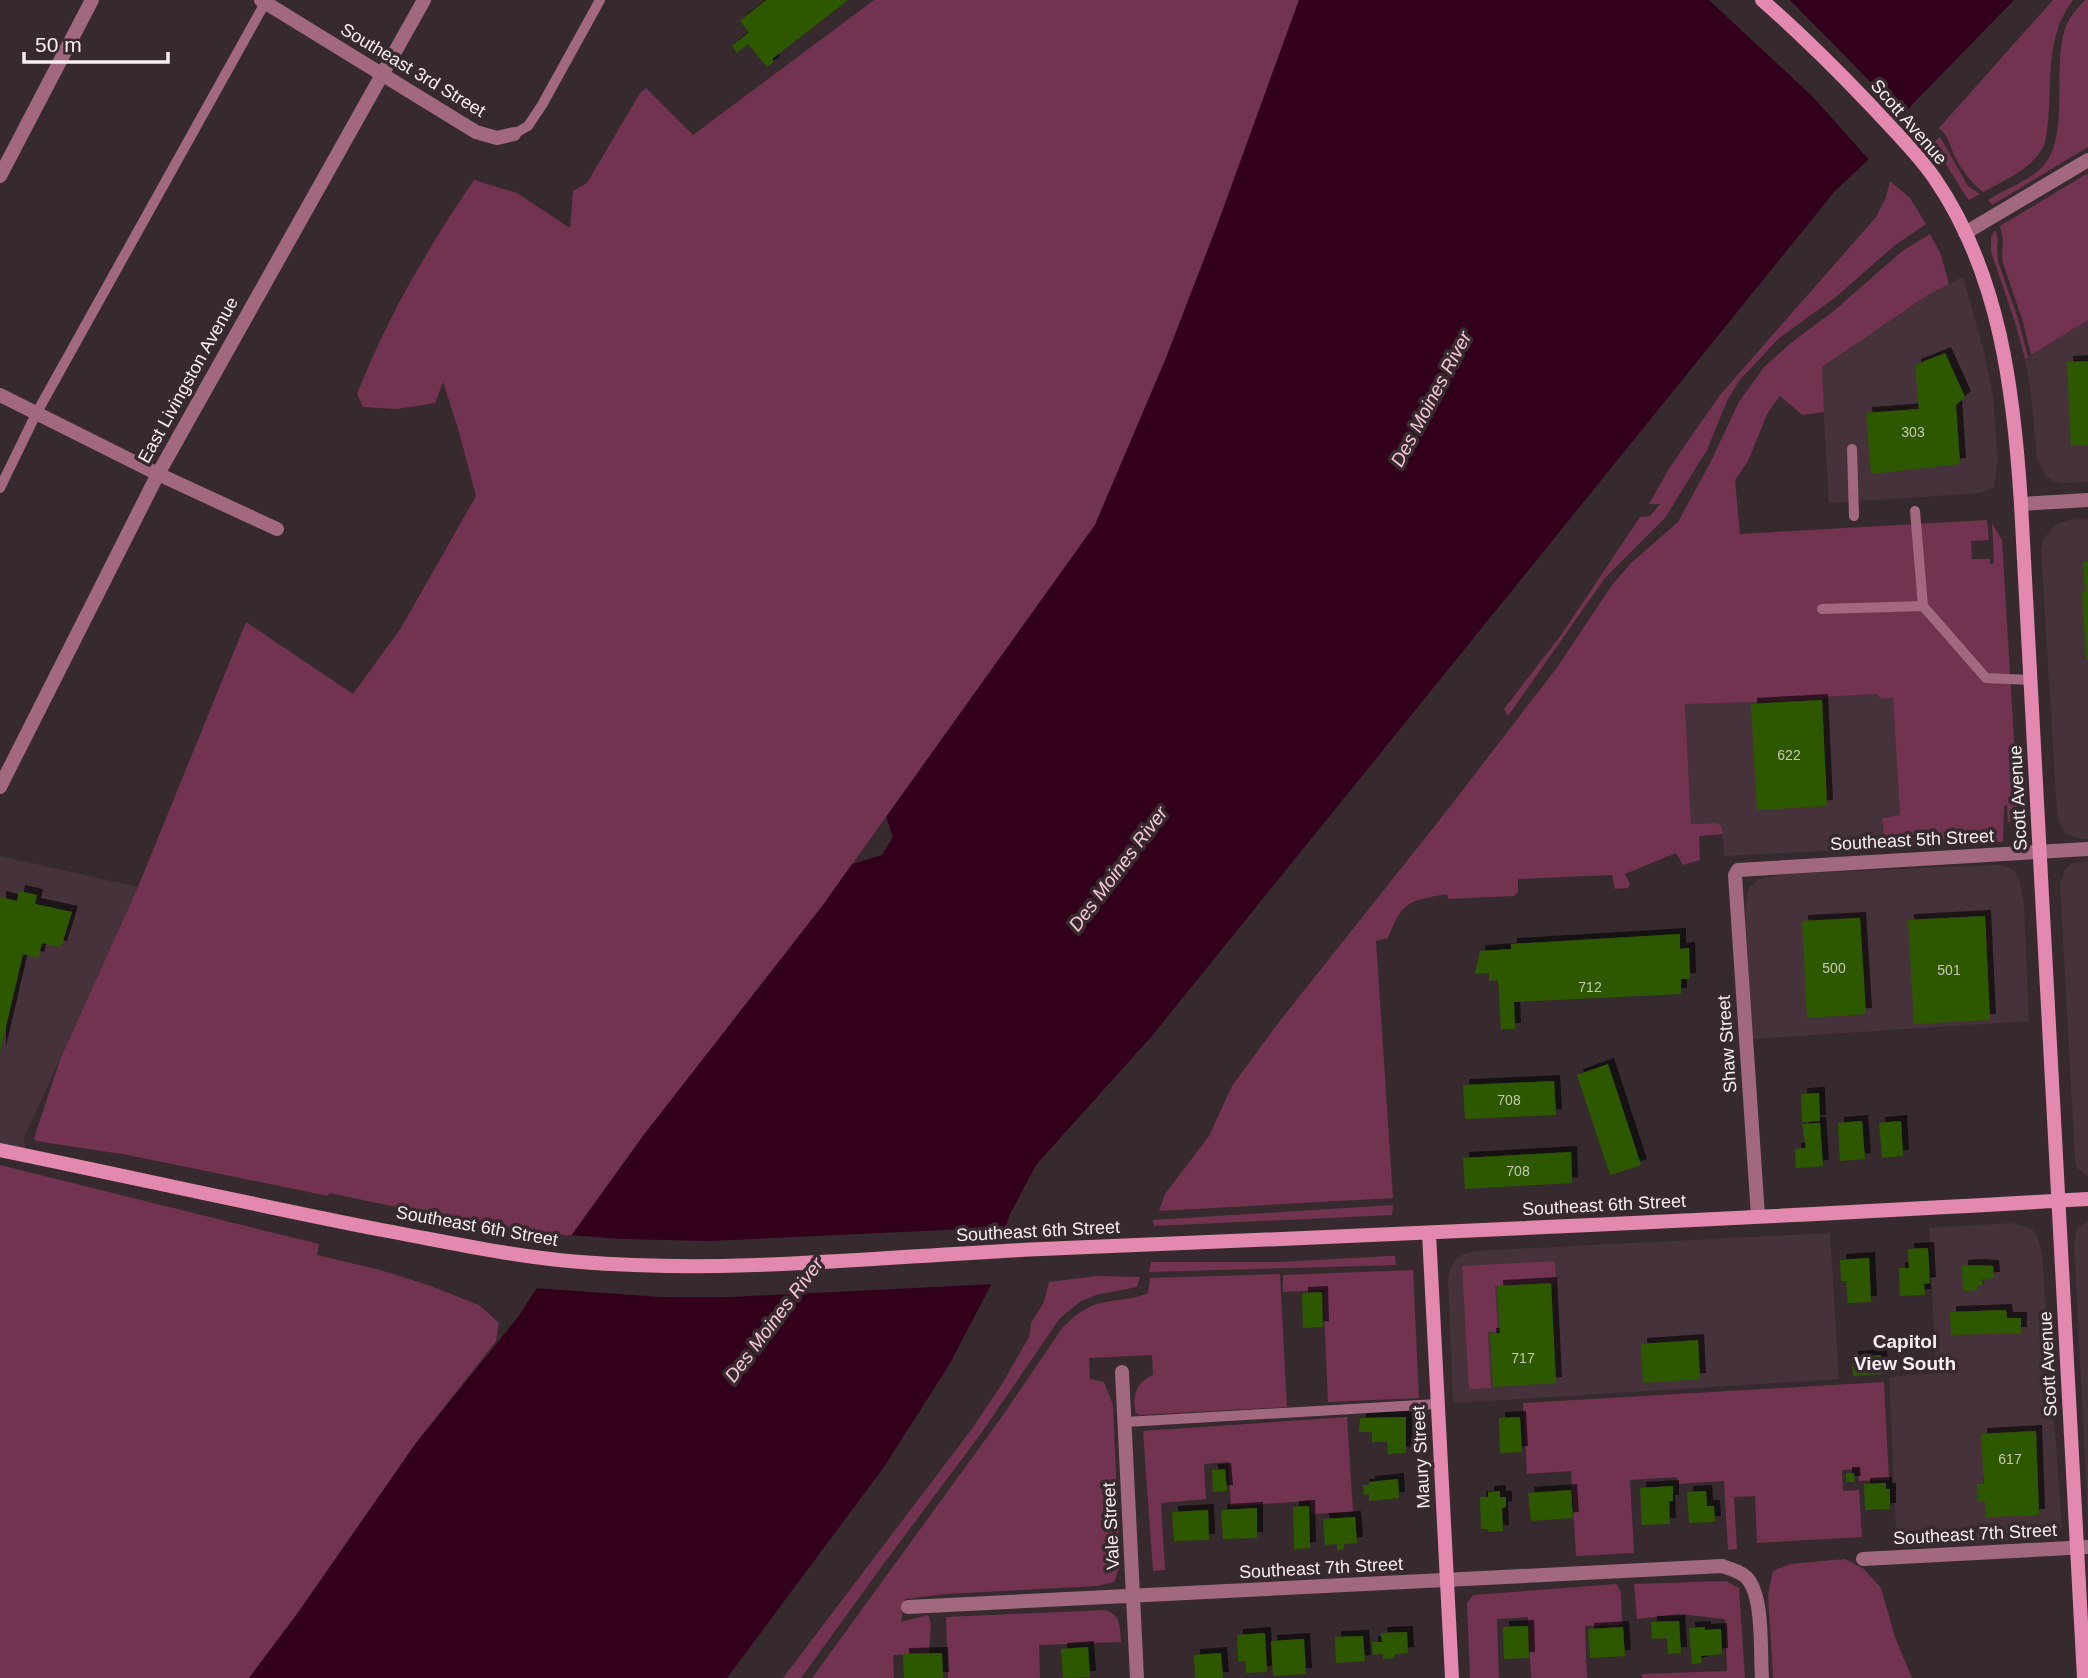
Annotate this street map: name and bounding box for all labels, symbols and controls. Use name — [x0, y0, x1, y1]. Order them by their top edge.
street label: Southeast 3rd Street — [337, 19, 489, 121]
scale bar — [24, 21, 168, 65]
text: 50 m — [35, 33, 82, 56]
street label: Scott Avenue — [1867, 76, 1951, 168]
street label: East Livingston Avenue — [134, 293, 242, 467]
water label: Des Moines River — [1387, 327, 1476, 470]
house number: 303 — [1901, 424, 1925, 440]
street label: Scott Avenue — [2005, 745, 2031, 851]
house number: 622 — [1777, 747, 1801, 763]
water label: Des Moines River — [1064, 802, 1172, 935]
street label: Southeast 5th Street — [1830, 826, 1994, 854]
house number: 500 — [1822, 960, 1846, 976]
house number: 501 — [1937, 962, 1961, 978]
house number: 712 — [1578, 979, 1602, 995]
street label: Shaw Street — [1714, 994, 1740, 1094]
house number: 708 — [1497, 1092, 1521, 1108]
house number: 708 — [1506, 1163, 1530, 1179]
street label: Southeast 6th Street — [1522, 1191, 1686, 1219]
street label: Southeast 6th Street — [394, 1202, 560, 1250]
street label: Southeast 6th Street — [956, 1217, 1120, 1245]
water label: Des Moines River — [720, 1253, 828, 1386]
street label: Scott Avenue — [2035, 1311, 2061, 1417]
district label: Capitol View South — [1854, 1331, 1956, 1374]
house number: 717 — [1511, 1350, 1535, 1366]
street label: Maury Street — [1408, 1405, 1434, 1509]
house number: 617 — [1998, 1451, 2022, 1467]
street label: Vale Street — [1099, 1482, 1123, 1570]
street label: Southeast 7th Street — [1893, 1520, 2057, 1548]
street label: Southeast 7th Street — [1239, 1554, 1403, 1582]

